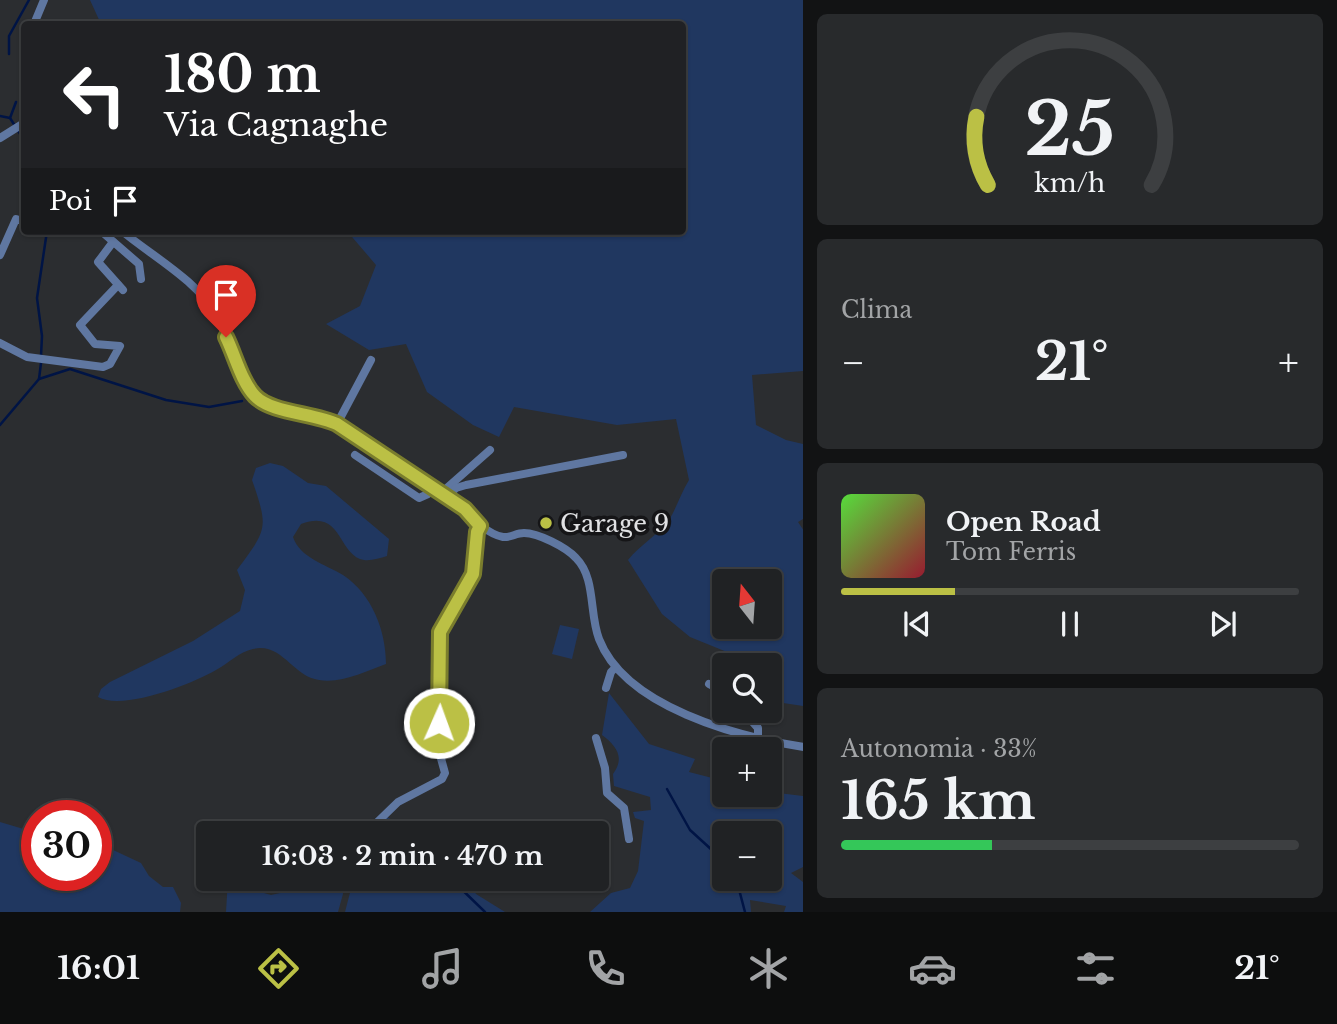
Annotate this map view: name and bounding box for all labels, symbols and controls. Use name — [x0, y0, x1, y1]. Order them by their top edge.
text: 180 m — [164, 44, 321, 105]
icon: left — [49, 49, 140, 140]
text: 25 — [1025, 85, 1115, 176]
text: Via Cagnaghe — [164, 105, 388, 145]
text: km/h — [1035, 168, 1105, 199]
icon: arrive — [106, 182, 144, 220]
text: Poi — [49, 185, 92, 217]
pin — [196, 265, 256, 337]
icon: arrive — [207, 276, 245, 314]
text: Clima — [841, 296, 912, 324]
text: 21° — [1035, 330, 1109, 394]
text: − — [841, 339, 865, 386]
text: + — [1278, 339, 1299, 386]
text: Open Road — [946, 506, 1101, 538]
place label: Garage 9 — [560, 509, 669, 538]
marker: Garage 9 — [538, 515, 554, 531]
text: Tom Ferris — [946, 538, 1076, 566]
north arrow — [712, 569, 782, 639]
map controls — [712, 569, 782, 891]
icon: previous — [898, 605, 936, 643]
icon: pause — [1051, 605, 1089, 643]
icon: next — [1204, 605, 1242, 643]
button: search — [712, 653, 782, 723]
position arrow — [402, 686, 476, 760]
text: Autonomia · 33% — [841, 735, 1037, 763]
button: + — [712, 737, 782, 807]
text: 165 km — [841, 769, 1036, 833]
speed limit sign: 30 — [21, 800, 112, 891]
button: − — [712, 821, 782, 891]
text: 16:03 · 2 min · 470 m — [262, 840, 543, 872]
icon: directions — [254, 944, 303, 993]
icon: music — [418, 944, 467, 993]
icon: phone — [581, 944, 630, 993]
icon: climate — [744, 944, 793, 993]
icon: car — [908, 944, 957, 993]
icon: filters — [1071, 944, 1120, 993]
text: 16:01 — [57, 948, 140, 988]
text: 21° — [1234, 948, 1280, 988]

